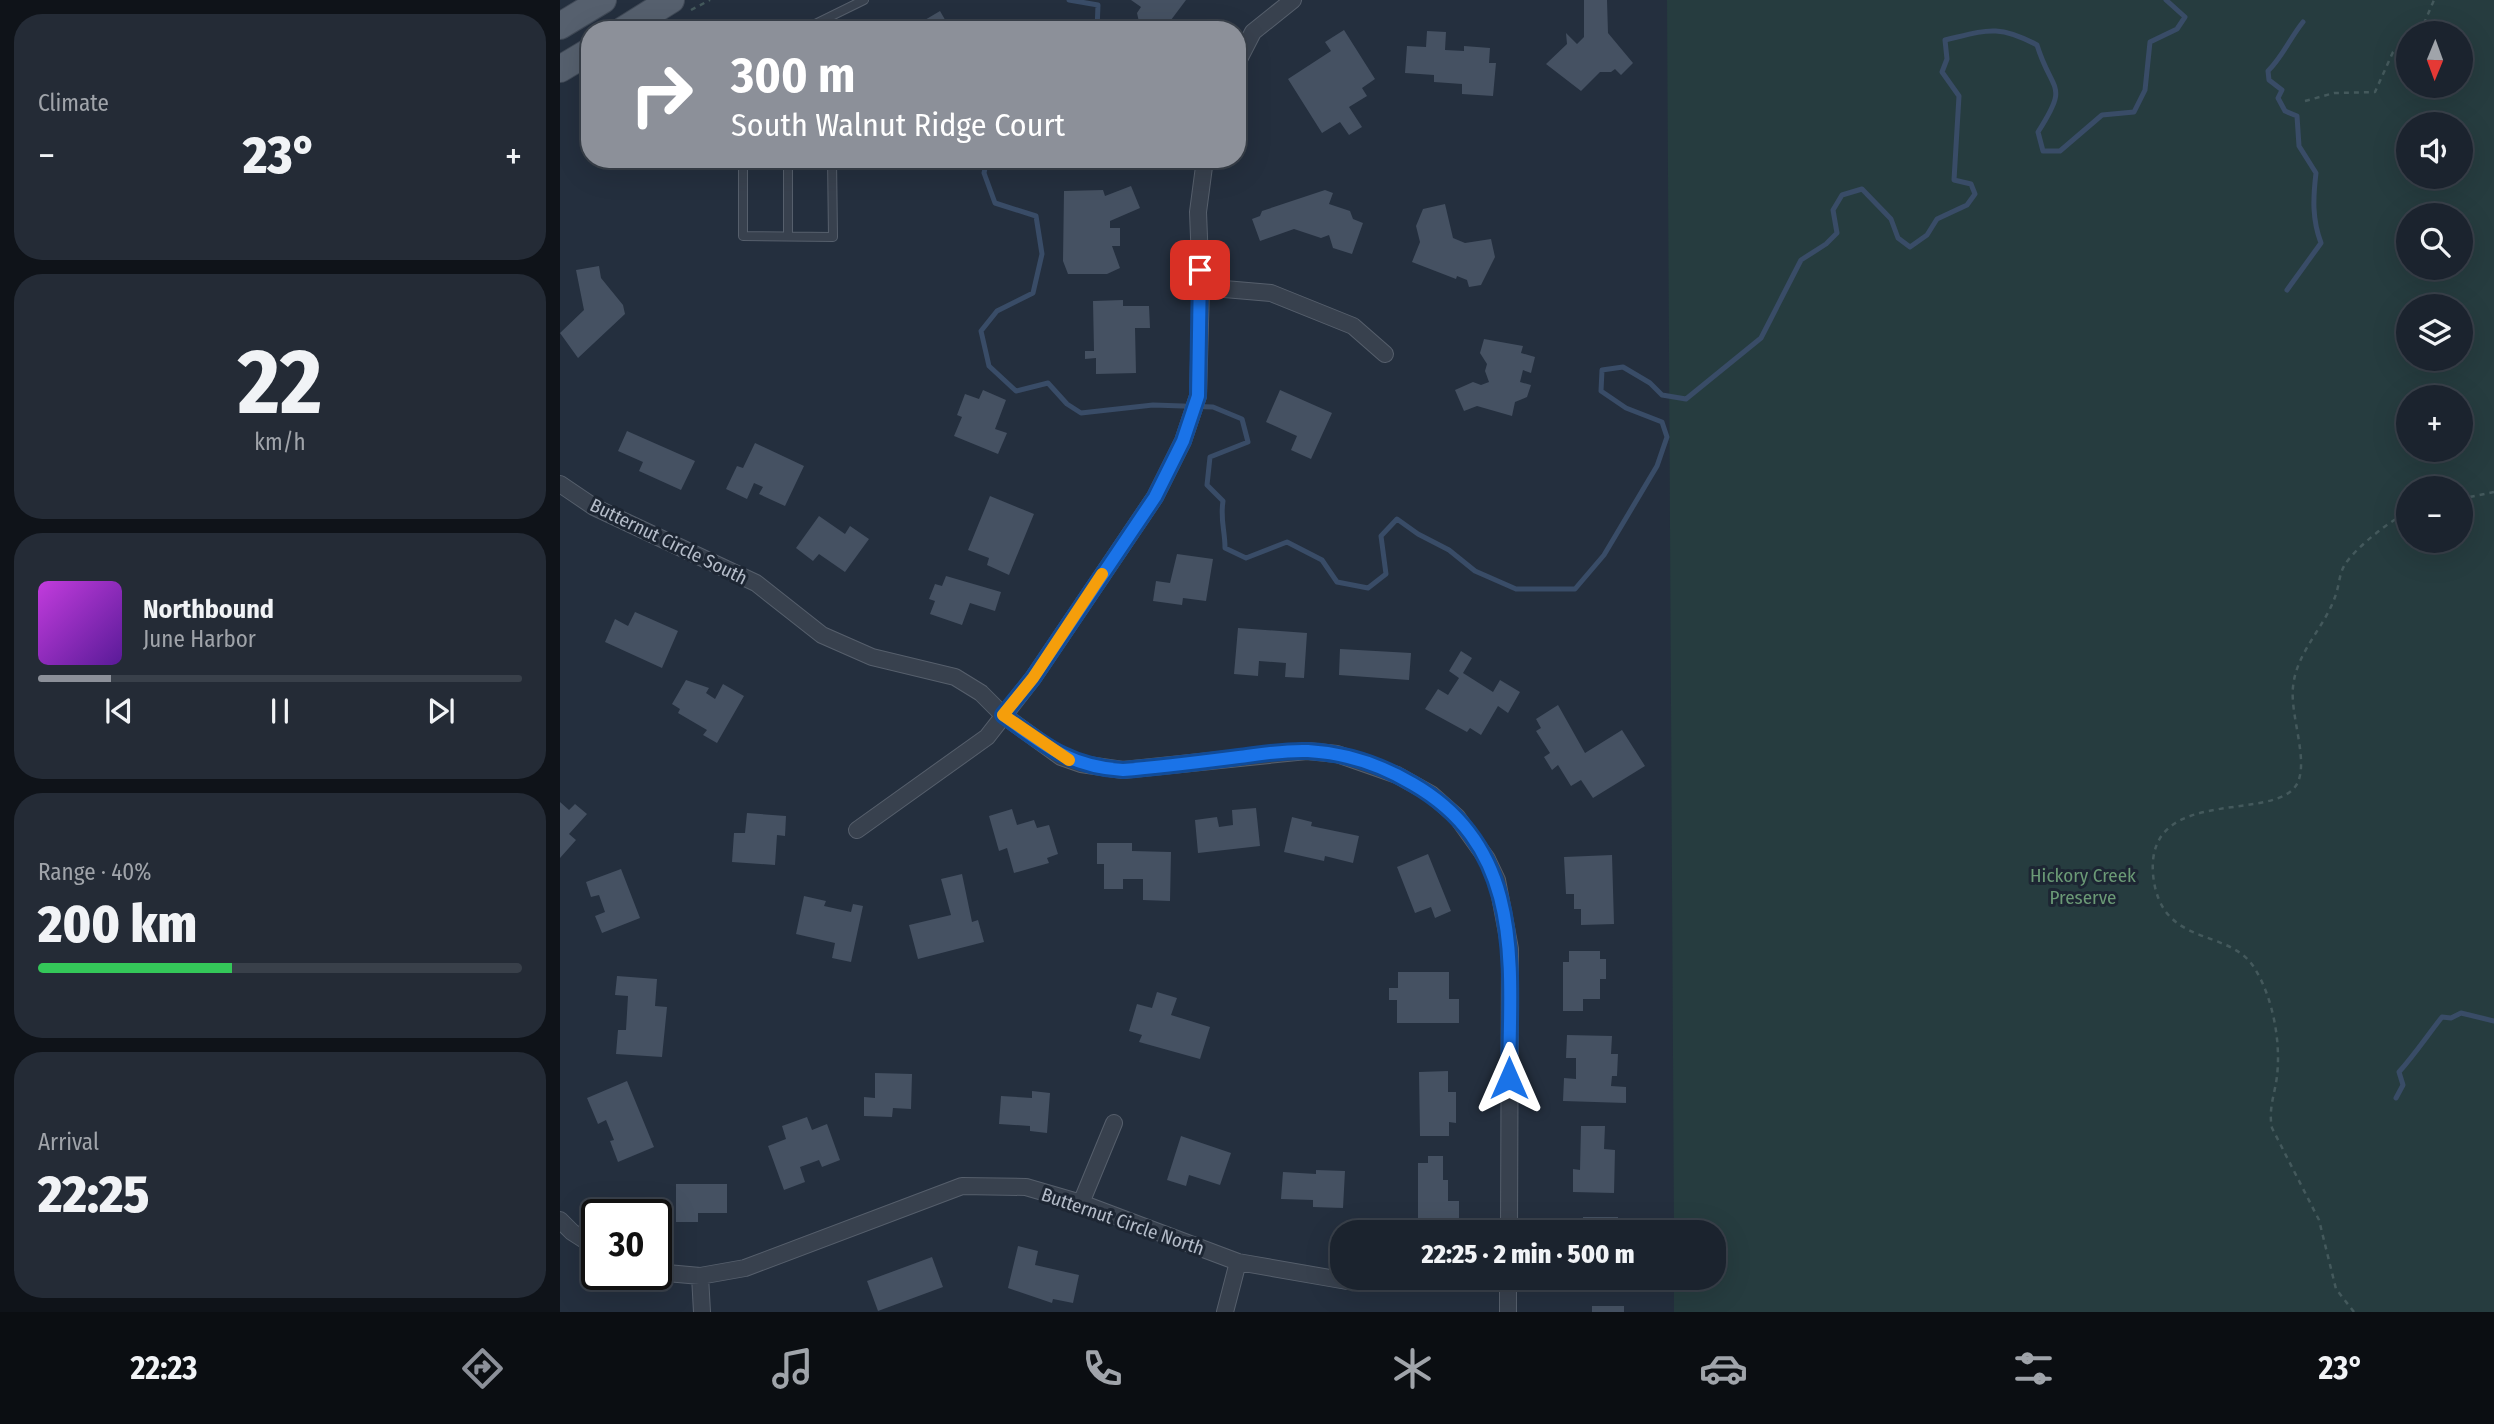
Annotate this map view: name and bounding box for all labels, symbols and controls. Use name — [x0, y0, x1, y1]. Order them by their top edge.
north arrow — [2396, 21, 2473, 98]
map controls — [2396, 21, 2473, 553]
text: 300 m — [731, 46, 855, 105]
icon: right — [616, 49, 707, 140]
text: Climate — [38, 89, 109, 117]
text: South Walnut Ridge Court — [731, 106, 1065, 144]
button: sound — [2396, 112, 2473, 189]
text: 23° — [243, 124, 317, 187]
text: − — [38, 133, 55, 179]
text: + — [505, 133, 522, 179]
button: search — [2396, 203, 2473, 280]
pin — [1170, 240, 1230, 300]
icon: arrive — [1181, 251, 1219, 289]
button: layers — [2396, 294, 2473, 371]
text: 22 — [238, 328, 322, 437]
button: + — [2396, 385, 2473, 462]
text: km/h — [254, 428, 306, 456]
button: − — [2396, 476, 2473, 553]
street label: Butternut Circle South — [586, 493, 751, 590]
text: Northbound — [143, 594, 274, 625]
text: June Harbor — [143, 625, 256, 653]
icon: previous — [100, 692, 138, 730]
icon: pause — [261, 692, 299, 730]
icon: next — [422, 692, 460, 730]
text: Range · 40% — [38, 858, 152, 886]
park label: Hickory Creek Preserve — [2030, 864, 2136, 909]
text: 200 km — [38, 893, 197, 956]
position arrow — [1472, 1041, 1546, 1115]
text: Arrival — [38, 1128, 99, 1156]
text: 22:25 — [38, 1163, 149, 1226]
street label: Butternut Circle North — [1038, 1183, 1207, 1260]
speed limit sign: 30 — [581, 1199, 672, 1290]
text: 22:25 · 2 min · 500 m — [1422, 1239, 1634, 1270]
icon: directions — [458, 1344, 507, 1393]
icon: music — [768, 1344, 817, 1393]
icon: phone — [1078, 1344, 1127, 1393]
icon: climate — [1388, 1344, 1437, 1393]
icon: car — [1699, 1344, 1748, 1393]
icon: filters — [2009, 1344, 2058, 1393]
text: 22:23 — [131, 1349, 197, 1387]
text: 23° — [2319, 1349, 2363, 1387]

